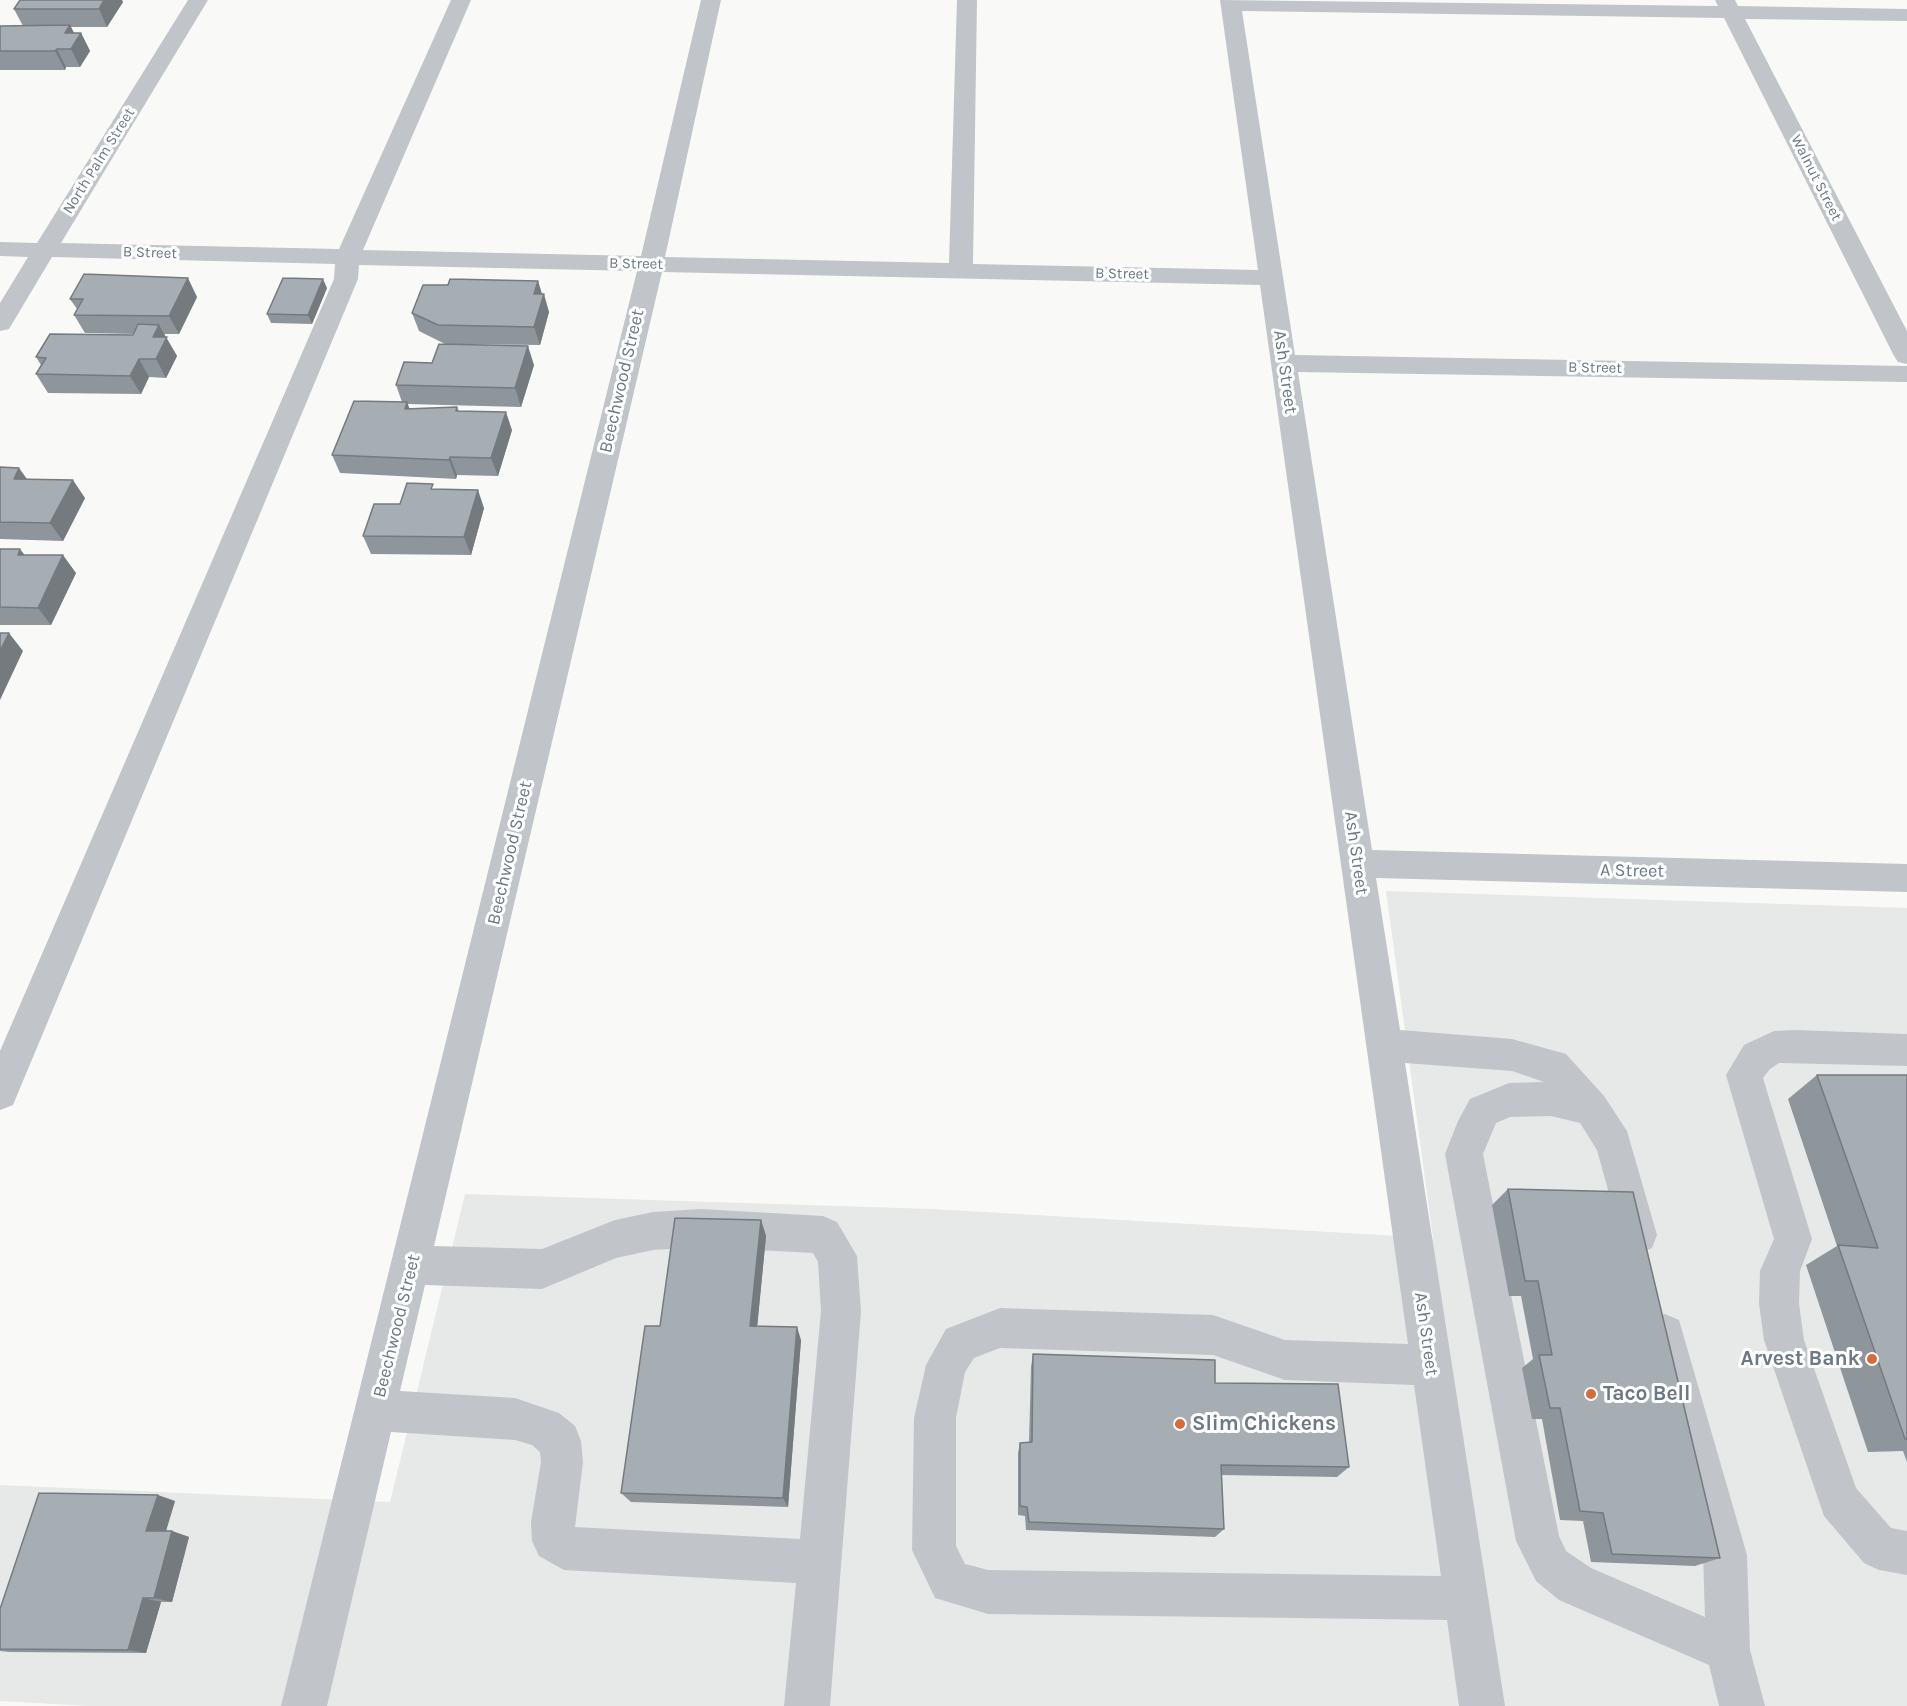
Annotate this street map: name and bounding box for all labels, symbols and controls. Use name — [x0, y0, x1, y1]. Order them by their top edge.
street label: North Palm Street — [59, 105, 139, 217]
street label: Walnut Street — [1787, 132, 1845, 224]
street label: B Street — [123, 243, 177, 263]
street label: B Street — [609, 255, 663, 273]
street label: B Street — [1095, 265, 1149, 283]
street label: Beechwood Street — [595, 307, 649, 455]
street label: Ash Street — [1268, 329, 1302, 415]
street label: B Street — [1568, 359, 1622, 377]
street label: Beechwood Street — [483, 779, 537, 927]
street label: Ash Street — [1339, 810, 1373, 896]
street label: A Street — [1600, 860, 1664, 882]
street label: Beechwood Street — [369, 1252, 425, 1400]
street label: Ash Street — [1409, 1291, 1443, 1377]
place label: Arvest Bank — [1741, 1346, 1860, 1372]
marker: Arvest Bank — [1865, 1352, 1879, 1366]
place label: Taco Bell — [1603, 1381, 1690, 1407]
marker: Taco Bell — [1584, 1387, 1598, 1401]
place label: Slim Chickens — [1192, 1411, 1336, 1437]
marker: Slim Chickens — [1173, 1417, 1187, 1431]

